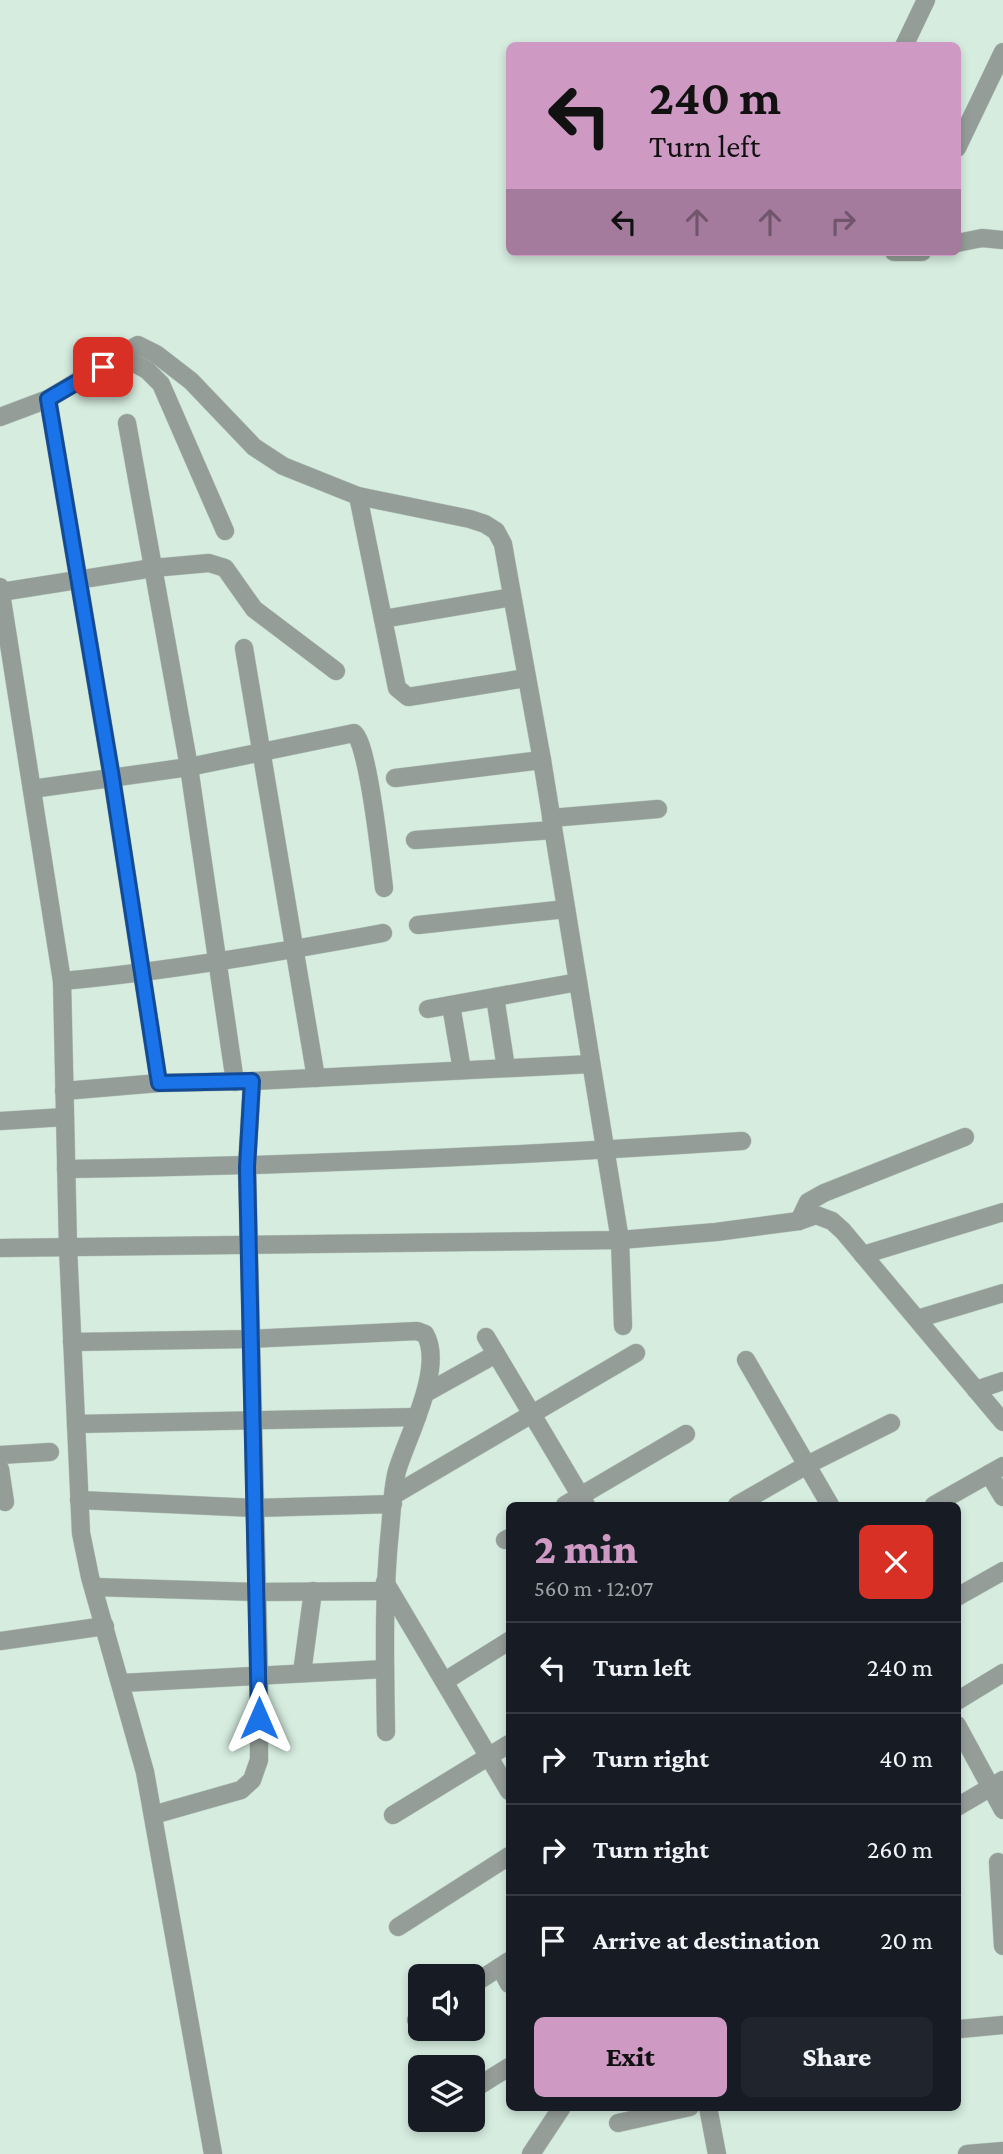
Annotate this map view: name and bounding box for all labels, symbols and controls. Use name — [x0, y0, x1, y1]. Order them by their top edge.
icon: left — [534, 70, 625, 161]
text: 240 m — [649, 70, 781, 125]
text: Turn left — [649, 128, 760, 164]
icon: left — [605, 203, 643, 241]
icon: ahead — [678, 203, 716, 241]
icon: ahead — [751, 203, 789, 241]
icon: right — [824, 203, 862, 241]
pin — [73, 337, 133, 397]
icon: arrive — [84, 348, 122, 386]
text: 2 min — [534, 1525, 638, 1572]
button: close — [859, 1525, 933, 1599]
text: 560 m · 12:07 — [534, 1575, 653, 1601]
icon: left — [534, 1649, 572, 1687]
text: Turn left — [593, 1653, 691, 1682]
text: 240 m — [867, 1653, 933, 1682]
position arrow — [222, 1681, 296, 1755]
icon: right — [534, 1740, 572, 1778]
text: Turn right — [593, 1744, 709, 1773]
text: 40 m — [879, 1744, 933, 1773]
icon: right — [534, 1831, 572, 1869]
text: Turn right — [593, 1835, 709, 1864]
text: 260 m — [867, 1835, 933, 1864]
icon: arrive — [534, 1922, 572, 1960]
text: Arrive at destination — [593, 1926, 820, 1955]
text: 20 m — [880, 1926, 933, 1955]
map controls — [408, 1964, 485, 2132]
button: sound — [408, 1964, 485, 2041]
button: Exit — [534, 2017, 727, 2097]
button: Share — [741, 2017, 933, 2097]
button: layers — [408, 2055, 485, 2132]

